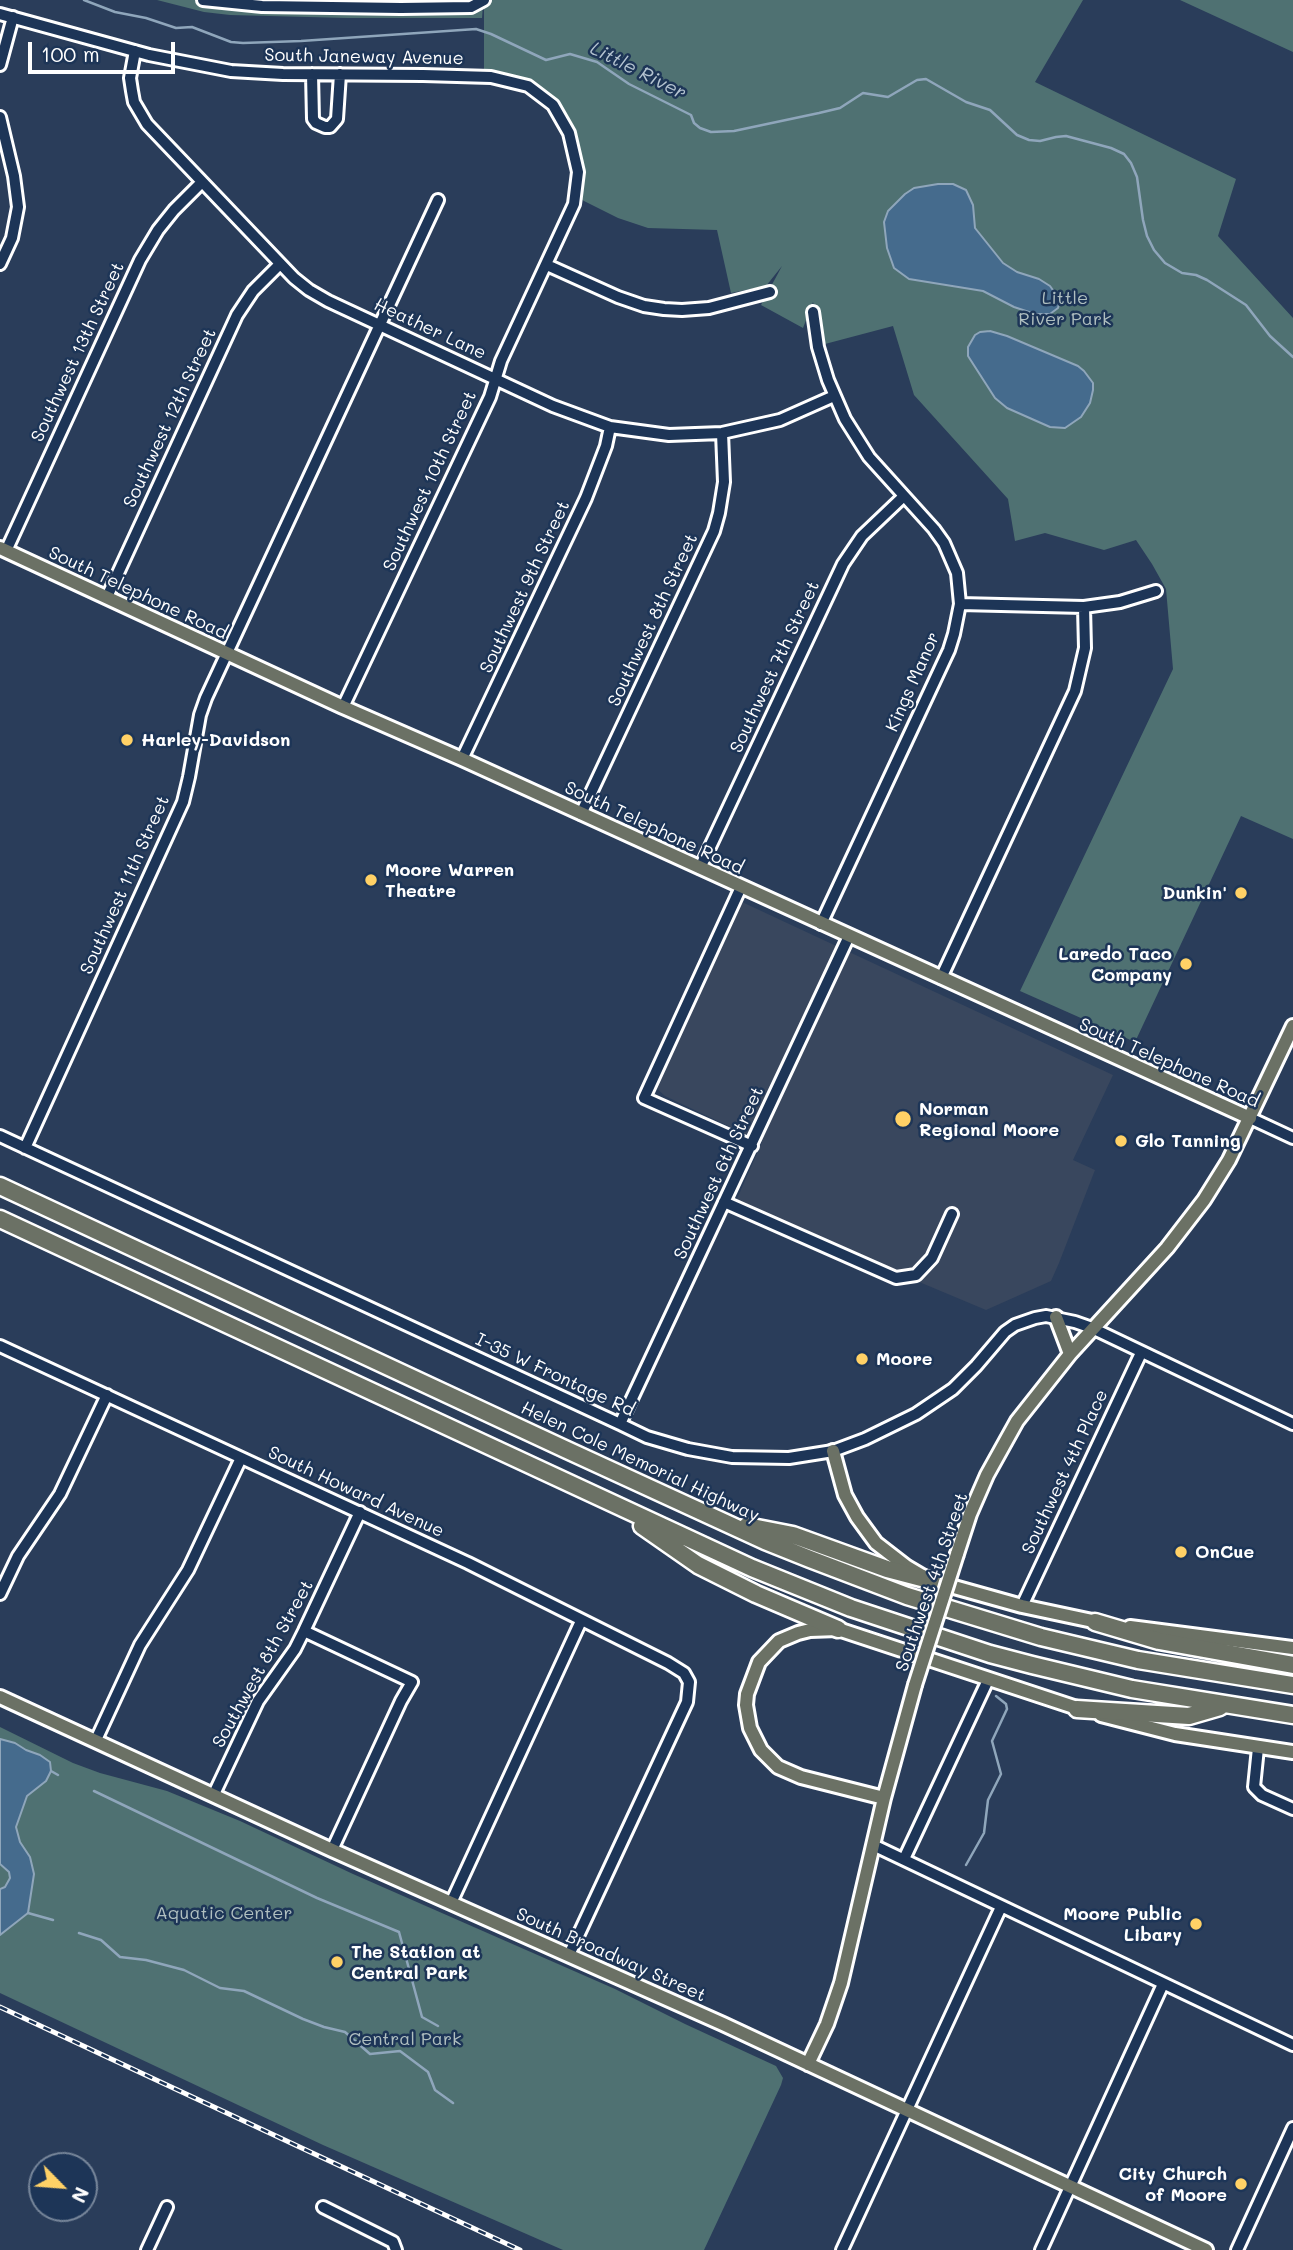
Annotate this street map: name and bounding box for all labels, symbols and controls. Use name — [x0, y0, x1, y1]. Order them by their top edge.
scale bar — [32, 28, 178, 72]
water label: Little River — [586, 37, 690, 105]
text: 100 m — [41, 40, 100, 67]
street label: South Janeway Avenue — [264, 44, 464, 70]
street label: Southwest 13th Street — [27, 259, 129, 445]
park label: Little River Park — [1018, 287, 1112, 330]
street label: Heather Lane — [371, 294, 489, 364]
street label: Southwest 12th Street — [119, 325, 221, 511]
street label: Southwest 10th Street — [379, 387, 481, 575]
street label: Southwest 9th Street — [475, 497, 575, 677]
street label: Southwest 8th Street — [603, 530, 703, 710]
street label: South Telephone Road — [45, 542, 231, 644]
street label: Southwest 7th Street — [726, 578, 824, 756]
street label: Kings Manor — [881, 629, 945, 735]
place label: Harley-Davidson — [141, 729, 290, 751]
marker: Harley-Davidson — [119, 732, 135, 748]
street label: South Telephone Road — [561, 777, 747, 879]
street label: Southwest 11th Street — [76, 792, 174, 978]
place label: Moore Warren Theatre — [385, 859, 514, 902]
marker: Moore Warren Theatre — [363, 872, 379, 888]
place label: Dunkin' — [1163, 882, 1227, 904]
marker: Dunkin' — [1233, 885, 1249, 901]
place label: Laredo Taco Company — [1058, 943, 1172, 986]
marker: Laredo Taco Company — [1178, 956, 1194, 972]
street label: South Telephone Road — [1076, 1013, 1262, 1113]
street label: Southwest 6th Street — [669, 1083, 769, 1263]
place label: Norman Regional Moore — [919, 1098, 1059, 1140]
marker: Norman Regional Moore — [893, 1109, 913, 1129]
place label: Glo Tanning — [1135, 1130, 1241, 1152]
marker: Glo Tanning — [1113, 1133, 1129, 1149]
street label: I-35 W Frontage Rd — [472, 1329, 638, 1421]
place label: Moore — [876, 1348, 933, 1370]
marker: Moore — [854, 1351, 870, 1367]
street label: Southwest 4th Place — [1017, 1386, 1113, 1558]
street label: Helen Cole Memorial Highway — [517, 1397, 763, 1527]
street label: South Howard Avenue — [265, 1442, 447, 1542]
street label: Southwest 4th Street — [891, 1490, 973, 1674]
place label: OnCue — [1195, 1541, 1254, 1563]
marker: OnCue — [1173, 1544, 1189, 1560]
street label: Southwest 8th Street — [208, 1576, 318, 1752]
park label: Aquatic Center — [156, 1902, 292, 1924]
street label: South Broadway Street — [513, 1903, 709, 2007]
place label: Moore Public Libary — [1063, 1903, 1182, 1946]
marker: Moore Public Libary — [1188, 1916, 1204, 1932]
place label: The Station at Central Park — [351, 1941, 480, 1983]
marker: The Station at Central Park — [329, 1954, 345, 1970]
park label: Central Park — [348, 2028, 462, 2050]
north arrow — [28, 2152, 98, 2222]
place label: City Church of Moore — [1119, 2163, 1227, 2206]
marker: City Church of Moore — [1233, 2176, 1249, 2192]
text: N — [66, 2183, 95, 2207]

